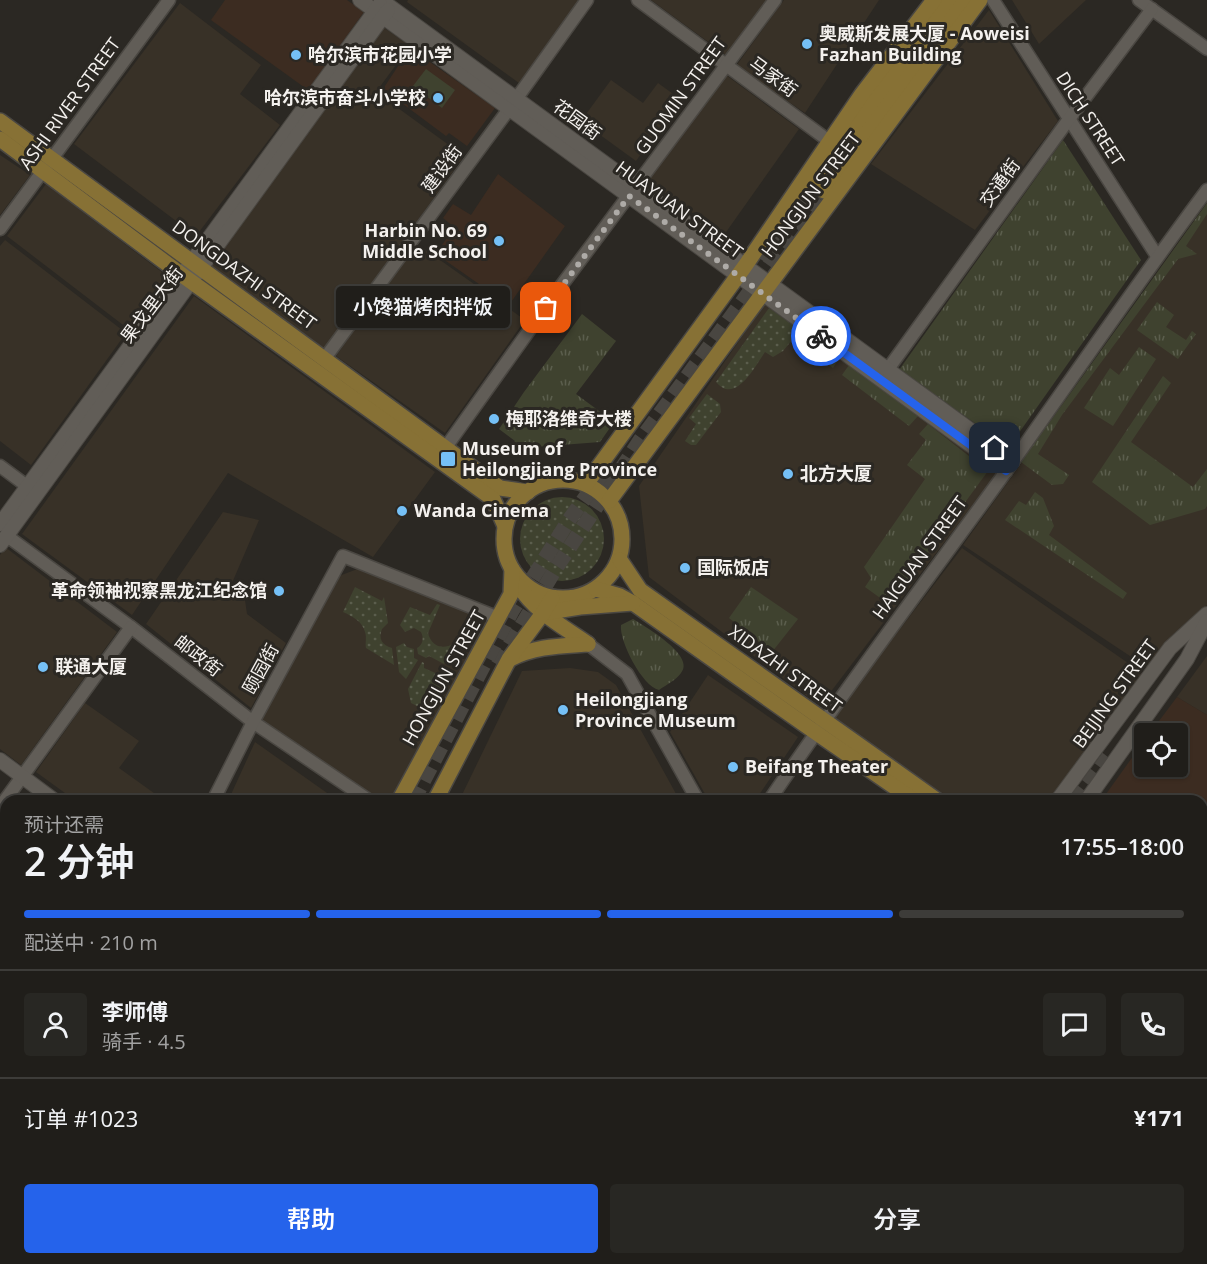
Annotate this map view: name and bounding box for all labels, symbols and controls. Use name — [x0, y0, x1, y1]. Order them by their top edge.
place label: 奥威斯发展大厦 - Aoweisi Fazhan Building — [819, 21, 1030, 66]
street label: GUOMIN STREET — [629, 31, 731, 159]
street label: ASHI RIVER STREET — [13, 33, 125, 174]
marker: 奥威斯发展大厦 - Aoweisi Fazhan Building — [800, 37, 814, 51]
place label: 哈尔滨市花园小学 — [308, 42, 452, 66]
marker: 哈尔滨市花园小学 — [289, 48, 303, 62]
street label: 马家街 — [745, 51, 802, 102]
street label: DICH STREET — [1051, 67, 1130, 170]
place label: 哈尔滨市奋斗小学校 — [264, 85, 426, 109]
marker: 哈尔滨市奋斗小学校 — [431, 91, 445, 105]
street label: 花园街 — [549, 94, 606, 145]
street label: HONGJUN STREET — [755, 127, 865, 262]
street label: 建设街 — [416, 140, 467, 197]
street label: 交通街 — [974, 154, 1025, 211]
street label: HUAYUAN STREET — [611, 155, 748, 263]
street label: DONGDAZHI STREET — [168, 214, 321, 335]
place label: Harbin No. 69 Middle School — [362, 218, 487, 263]
marker: Harbin No. 69 Middle School — [492, 234, 506, 248]
street label: 果戈里大街 — [115, 261, 188, 348]
pin — [520, 282, 571, 333]
callout: 小馋猫烤肉拌饭 — [336, 287, 510, 329]
icon: bag — [529, 291, 562, 324]
text: 小馋猫烤肉拌饭 — [353, 293, 493, 320]
courier — [791, 306, 851, 366]
icon: bike — [805, 320, 838, 353]
place label: 梅耶洛维奇大楼 — [506, 406, 632, 430]
marker: 梅耶洛维奇大楼 — [487, 412, 501, 426]
pin — [969, 422, 1020, 473]
icon: home — [978, 431, 1011, 464]
place label: Museum of Heilongjiang Province — [462, 436, 657, 481]
marker: Museum of Heilongjiang Province — [439, 450, 457, 468]
place label: 北方大厦 — [800, 461, 872, 485]
marker: 北方大厦 — [781, 467, 795, 481]
street label: HAIGUAN STREET — [866, 491, 972, 624]
place label: Wanda Cinema — [414, 498, 549, 522]
marker: Wanda Cinema — [395, 504, 409, 518]
place label: 国际饭店 — [697, 555, 769, 579]
marker: 国际饭店 — [678, 561, 692, 575]
place label: 革命领袖视察黑龙江纪念馆 — [51, 578, 267, 602]
marker: 革命领袖视察黑龙江纪念馆 — [272, 584, 286, 598]
street label: HONGJUN STREET — [396, 606, 490, 749]
street label: XIDAZHI STREET — [724, 619, 847, 717]
street label: 邮政街 — [170, 629, 227, 681]
street label: BEIJING STREET — [1067, 634, 1162, 753]
street label: 颐园街 — [237, 639, 284, 698]
place label: 联通大厦 — [55, 654, 127, 678]
marker: 联通大厦 — [36, 660, 50, 674]
place label: Heilongjiang Province Museum — [575, 687, 736, 732]
marker: Heilongjiang Province Museum — [556, 703, 570, 717]
map controls — [1134, 723, 1188, 777]
button: locate — [1134, 723, 1188, 777]
place label: Beifang Theater — [745, 754, 888, 778]
marker: Beifang Theater — [726, 760, 740, 774]
text: 预计还需 — [24, 811, 104, 838]
text: 17:55–18:00 — [1060, 831, 1184, 861]
text: 2 分钟 — [24, 834, 134, 887]
text: 配送中 · 210 m — [24, 929, 158, 956]
button: person — [24, 993, 87, 1056]
button: chat — [1043, 993, 1106, 1056]
button: phone — [1121, 993, 1184, 1056]
text: 李师傅 — [102, 996, 168, 1026]
text: 骑手 · 4.5 — [102, 1028, 186, 1055]
text: ¥171 — [1134, 1102, 1184, 1132]
text: 订单 #1023 — [24, 1103, 138, 1133]
button: 帮助 — [24, 1184, 598, 1253]
button: 分享 — [610, 1184, 1184, 1253]

